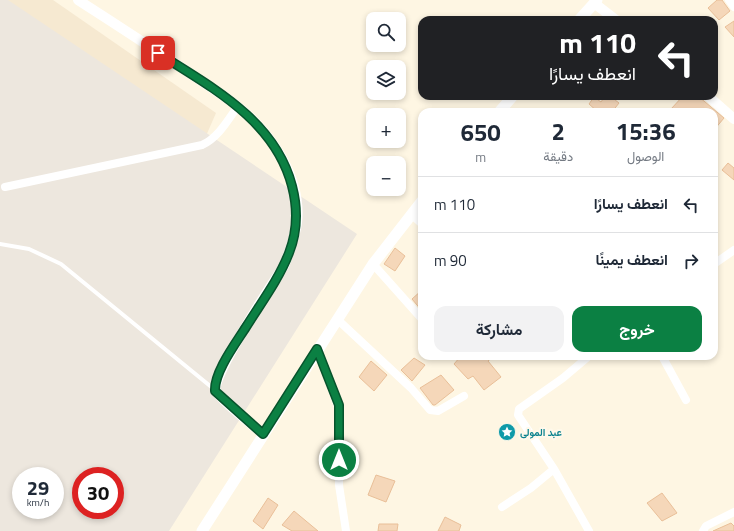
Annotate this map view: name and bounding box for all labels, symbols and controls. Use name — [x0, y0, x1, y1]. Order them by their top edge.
map controls — [366, 12, 406, 196]
button: search — [366, 12, 406, 52]
text: 110 m — [559, 21, 636, 64]
icon: left — [650, 32, 702, 84]
pin — [141, 36, 175, 70]
icon: arrive — [147, 42, 169, 64]
button: layers — [366, 60, 406, 100]
text: انعطف يسارًا — [549, 60, 636, 87]
button: + — [366, 108, 406, 148]
text: 2 — [552, 113, 565, 149]
text: 15:36 — [616, 113, 676, 149]
text: 650 — [460, 114, 501, 150]
text: دقيقة — [543, 146, 573, 166]
text: الوصول — [627, 146, 664, 166]
text: m — [475, 147, 486, 167]
button: − — [366, 156, 406, 196]
text: انعطف يسارًا — [594, 192, 668, 215]
text: 110 m — [434, 193, 475, 216]
icon: left — [680, 194, 702, 216]
text: انعطف يمينًا — [596, 248, 668, 271]
text: 90 m — [434, 249, 467, 272]
icon: right — [680, 250, 702, 272]
button: مشاركة — [434, 306, 564, 352]
button: خروج — [572, 306, 702, 352]
place icon: عبد المولى — [497, 422, 517, 442]
place label: عبد المولى — [520, 425, 562, 440]
position arrow — [318, 439, 360, 481]
speed limit sign: 30 — [72, 467, 124, 519]
text: 29 — [27, 472, 49, 503]
text: km/h — [27, 495, 49, 510]

